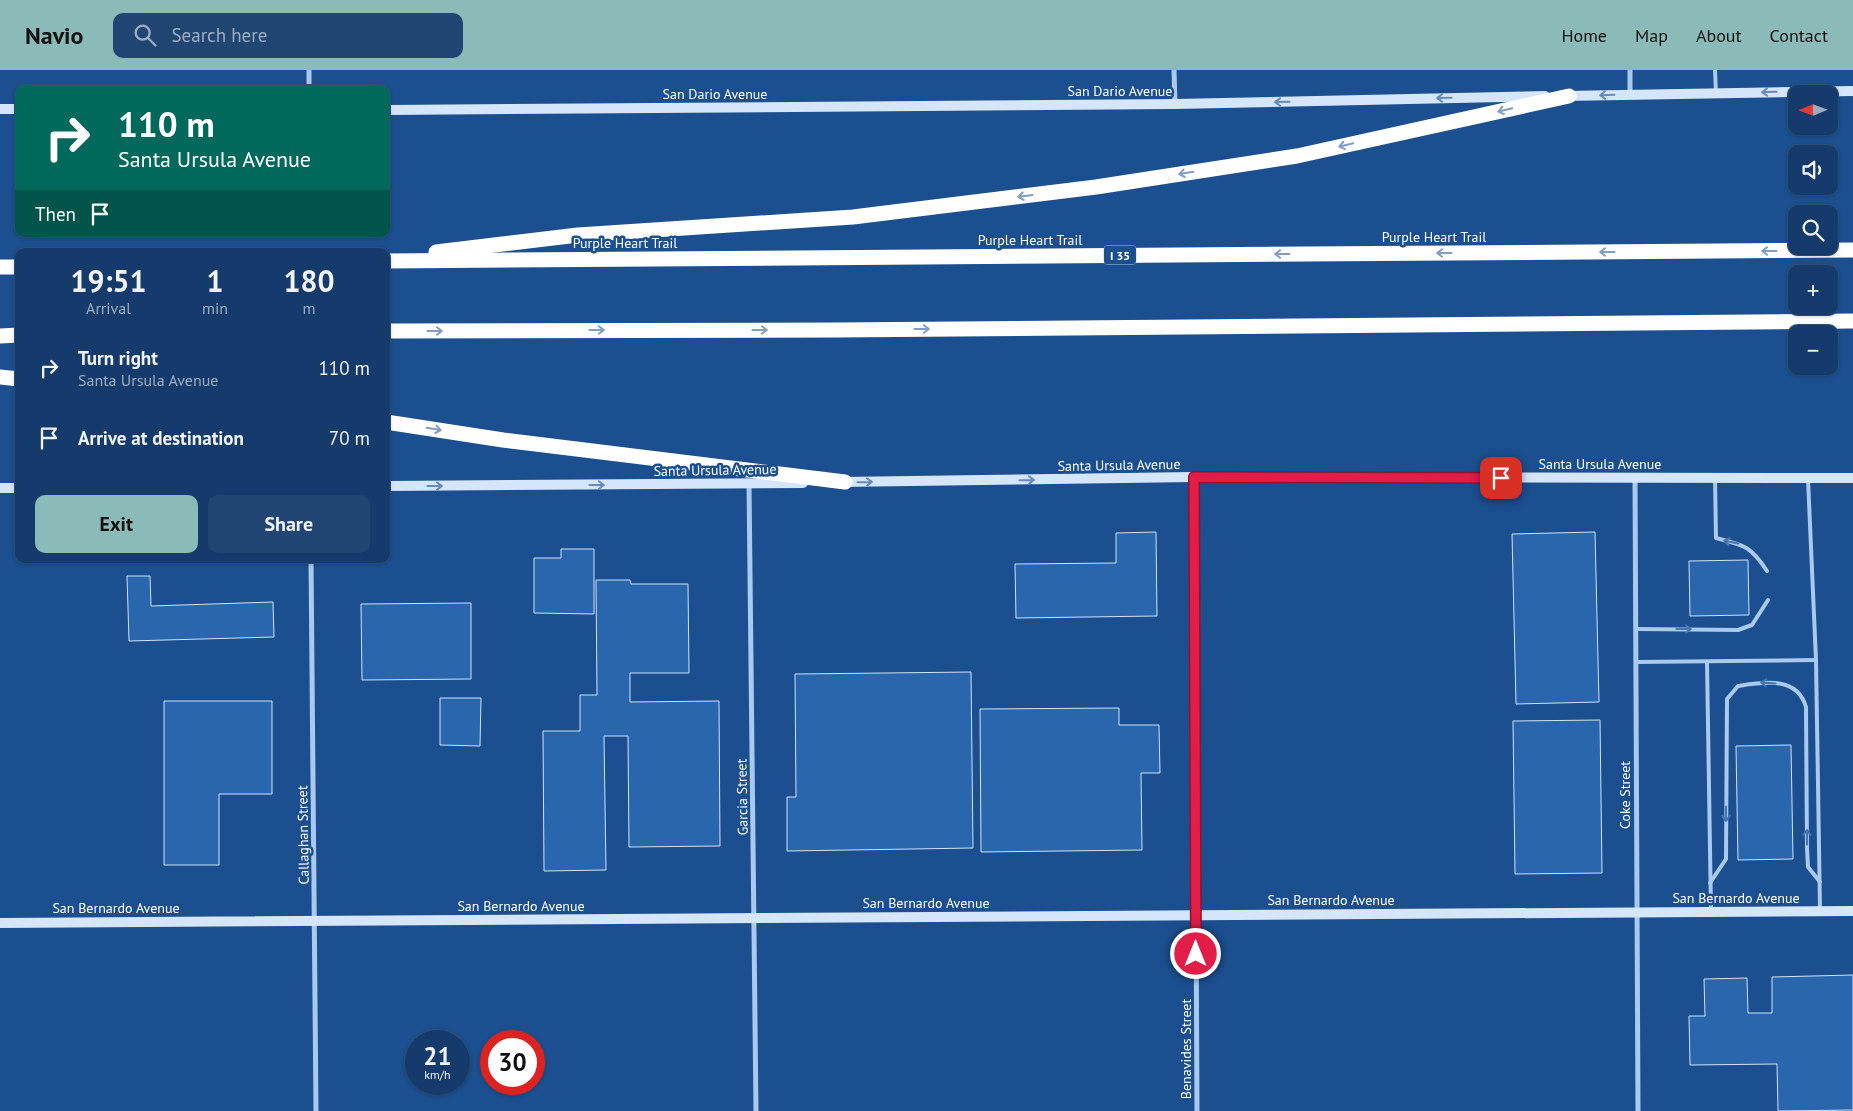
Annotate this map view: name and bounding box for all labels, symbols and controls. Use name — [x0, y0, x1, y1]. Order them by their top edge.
search box — [113, 13, 463, 58]
text: Navio — [25, 20, 83, 51]
icon: search — [131, 21, 159, 49]
text: Search here — [171, 23, 267, 47]
text: Home — [1561, 24, 1607, 47]
text: Map — [1635, 24, 1668, 47]
text: About — [1696, 24, 1742, 47]
text: Contact — [1770, 24, 1828, 47]
street label: San Dario Avenue — [1068, 82, 1172, 100]
street label: San Dario Avenue — [663, 85, 767, 103]
north arrow — [1788, 85, 1838, 135]
map controls — [1788, 85, 1838, 375]
one-way arrow — [1762, 87, 1778, 97]
one-way arrow — [1599, 90, 1615, 99]
one-way arrow — [1437, 93, 1453, 103]
one-way arrow — [1274, 97, 1290, 106]
text: 110 m — [118, 101, 215, 147]
icon: right — [35, 105, 100, 170]
one-way arrow — [1497, 106, 1513, 115]
one-way arrow — [1339, 141, 1355, 150]
text: Santa Ursula Avenue — [118, 145, 311, 173]
button: sound — [1788, 145, 1838, 195]
one-way arrow — [1179, 169, 1195, 179]
one-way arrow — [1018, 191, 1034, 201]
icon: arrive — [86, 200, 114, 228]
text: Then — [35, 202, 76, 226]
button: search — [1788, 205, 1838, 255]
street label: Purple Heart Trail — [1382, 228, 1486, 246]
street label: Purple Heart Trail — [978, 231, 1082, 249]
street label: Purple Heart Trail — [573, 234, 677, 252]
road number: I 35 — [1104, 246, 1136, 264]
one-way arrow — [1762, 246, 1778, 255]
one-way arrow — [1599, 247, 1616, 257]
one-way arrow — [1437, 248, 1453, 258]
one-way arrow — [1274, 249, 1290, 259]
text: 19:51 — [70, 261, 147, 300]
text: 1 — [207, 261, 224, 300]
text: 180 — [283, 261, 335, 300]
button: + — [1788, 265, 1838, 315]
text: Arrival — [86, 298, 131, 318]
text: min — [202, 298, 228, 318]
text: m — [303, 298, 316, 318]
one-way arrow — [914, 324, 930, 334]
one-way arrow — [589, 325, 605, 335]
one-way arrow — [752, 325, 768, 335]
button: − — [1788, 325, 1838, 375]
one-way arrow — [426, 326, 443, 336]
text: Turn right — [78, 346, 158, 370]
icon: right — [35, 354, 63, 382]
text: 110 m — [318, 356, 370, 380]
text: Santa Ursula Avenue — [78, 370, 218, 390]
icon: arrive — [35, 424, 63, 452]
one-way arrow — [426, 425, 442, 435]
text: Arrive at destination — [78, 426, 244, 450]
text: 70 m — [329, 426, 370, 450]
street label: Santa Ursula Avenue — [1057, 455, 1181, 475]
street label: Santa Ursula Avenue — [1539, 455, 1661, 473]
pin — [1480, 457, 1522, 499]
street label: Santa Ursula Avenue — [653, 460, 777, 480]
icon: arrive — [1487, 464, 1515, 492]
one-way arrow — [1019, 475, 1035, 484]
one-way arrow — [856, 477, 873, 487]
one-way arrow — [589, 480, 605, 490]
one-way arrow — [426, 481, 443, 491]
button: Exit — [35, 495, 198, 553]
button: Share — [208, 495, 370, 553]
one-way arrow — [1724, 537, 1740, 546]
one-way arrow — [1676, 624, 1692, 634]
one-way arrow — [1761, 678, 1777, 687]
street label: Garcia Street — [732, 758, 752, 836]
street label: Coke Street — [1616, 761, 1634, 829]
street label: Callaghan Street — [293, 785, 313, 885]
one-way arrow — [1721, 806, 1731, 822]
one-way arrow — [1802, 829, 1812, 846]
street label: San Bernardo Avenue — [1672, 889, 1800, 907]
street label: San Bernardo Avenue — [1267, 891, 1395, 909]
street label: San Bernardo Avenue — [862, 894, 990, 912]
street label: San Bernardo Avenue — [457, 897, 585, 915]
street label: San Bernardo Avenue — [52, 899, 180, 917]
position arrow — [1169, 927, 1221, 979]
street label: Benavides Street — [1177, 999, 1195, 1099]
speed limit sign: 30 — [480, 1030, 545, 1095]
text: 21 — [423, 1040, 452, 1072]
text: km/h — [424, 1067, 451, 1082]

